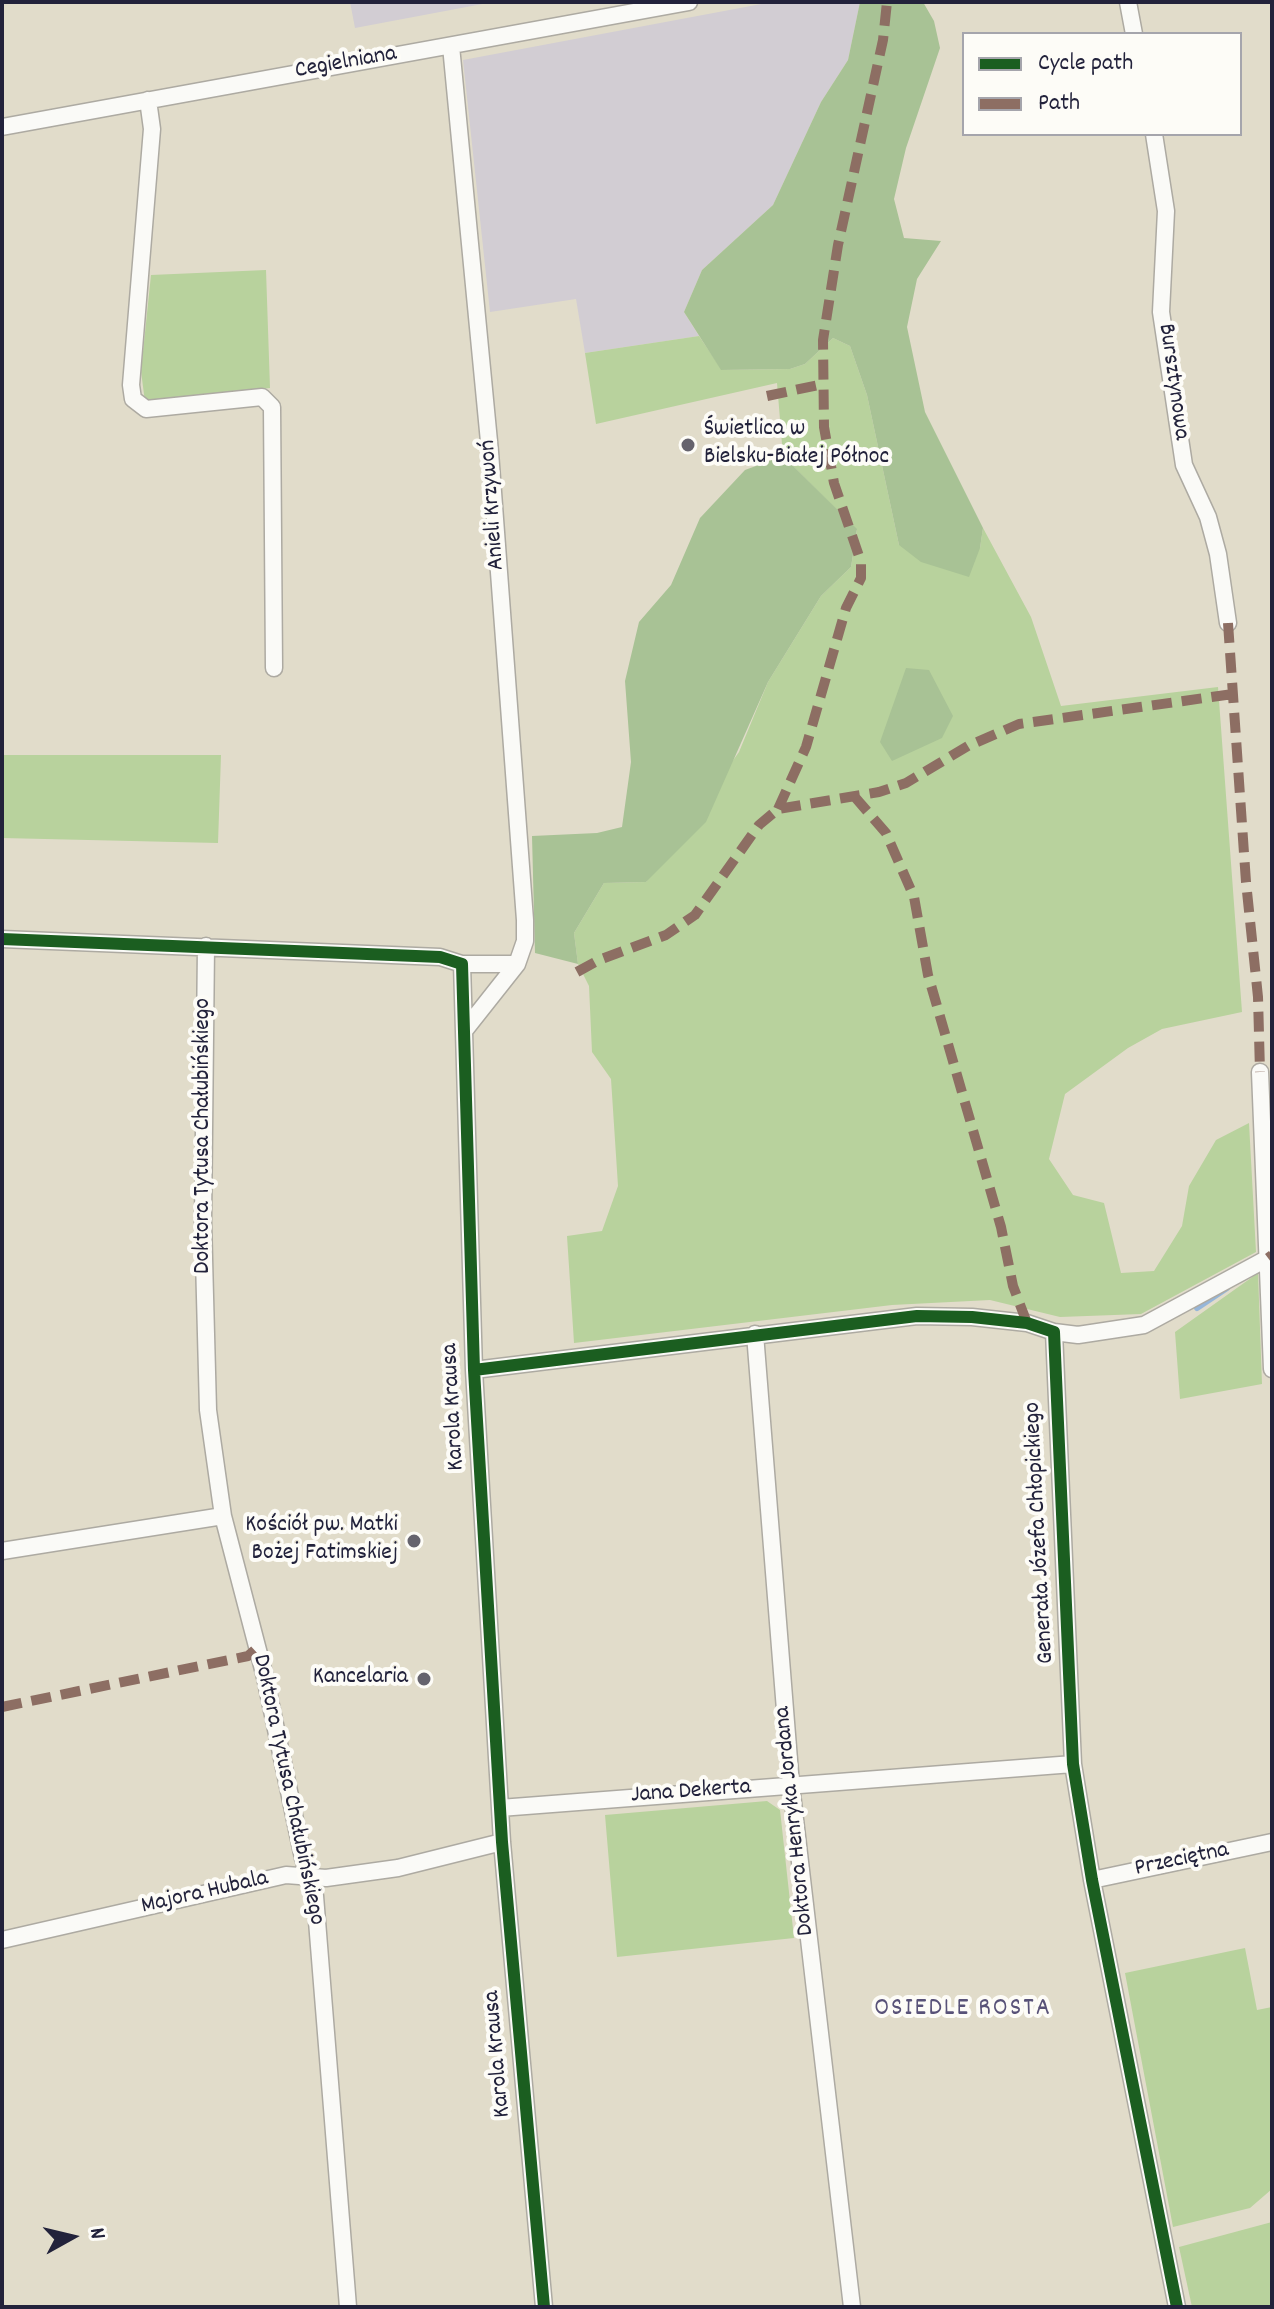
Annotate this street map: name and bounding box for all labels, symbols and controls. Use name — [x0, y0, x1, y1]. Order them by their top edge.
legend — [962, 32, 1242, 136]
street label: Cegielniana — [293, 41, 399, 87]
text: Cycle path — [1038, 47, 1133, 81]
text: Path — [1038, 87, 1080, 121]
street label: Bursztynowa — [1150, 322, 1194, 442]
place label: Świetlica w Bielsku-Białej Północ — [704, 417, 889, 473]
marker: Świetlica w Bielsku-Białej Północ — [679, 436, 697, 454]
street label: Anieli Krzywoń — [475, 439, 513, 571]
street label: Doktora Tytusa Chałubińskiego — [191, 998, 219, 1274]
street label: Karola Krausa — [437, 1343, 473, 1471]
street label: Generała Józefa Chłopickiego — [1020, 1401, 1062, 1665]
place label: Kościół pw. Matki Bożej Fatimskiej — [245, 1513, 398, 1569]
marker: Kościół pw. Matki Bożej Fatimskiej — [405, 1532, 423, 1550]
street label: Doktora Tytusa Chałubińskiego — [244, 1652, 330, 1928]
place label: Kancelaria — [313, 1665, 408, 1693]
marker: Kancelaria — [415, 1670, 433, 1688]
street label: Doktora Henryka Jordana — [770, 1705, 822, 1937]
street label: Jana Dekerta — [630, 1774, 752, 1812]
street label: Przeciętna — [1132, 1837, 1232, 1885]
street label: Majora Hubala — [139, 1865, 271, 1923]
street label: Karola Krausa — [479, 1989, 519, 2119]
district label: OSIEDLE ROSTA — [874, 1994, 1052, 2026]
north arrow — [32, 2197, 112, 2277]
text: N — [80, 2226, 112, 2241]

